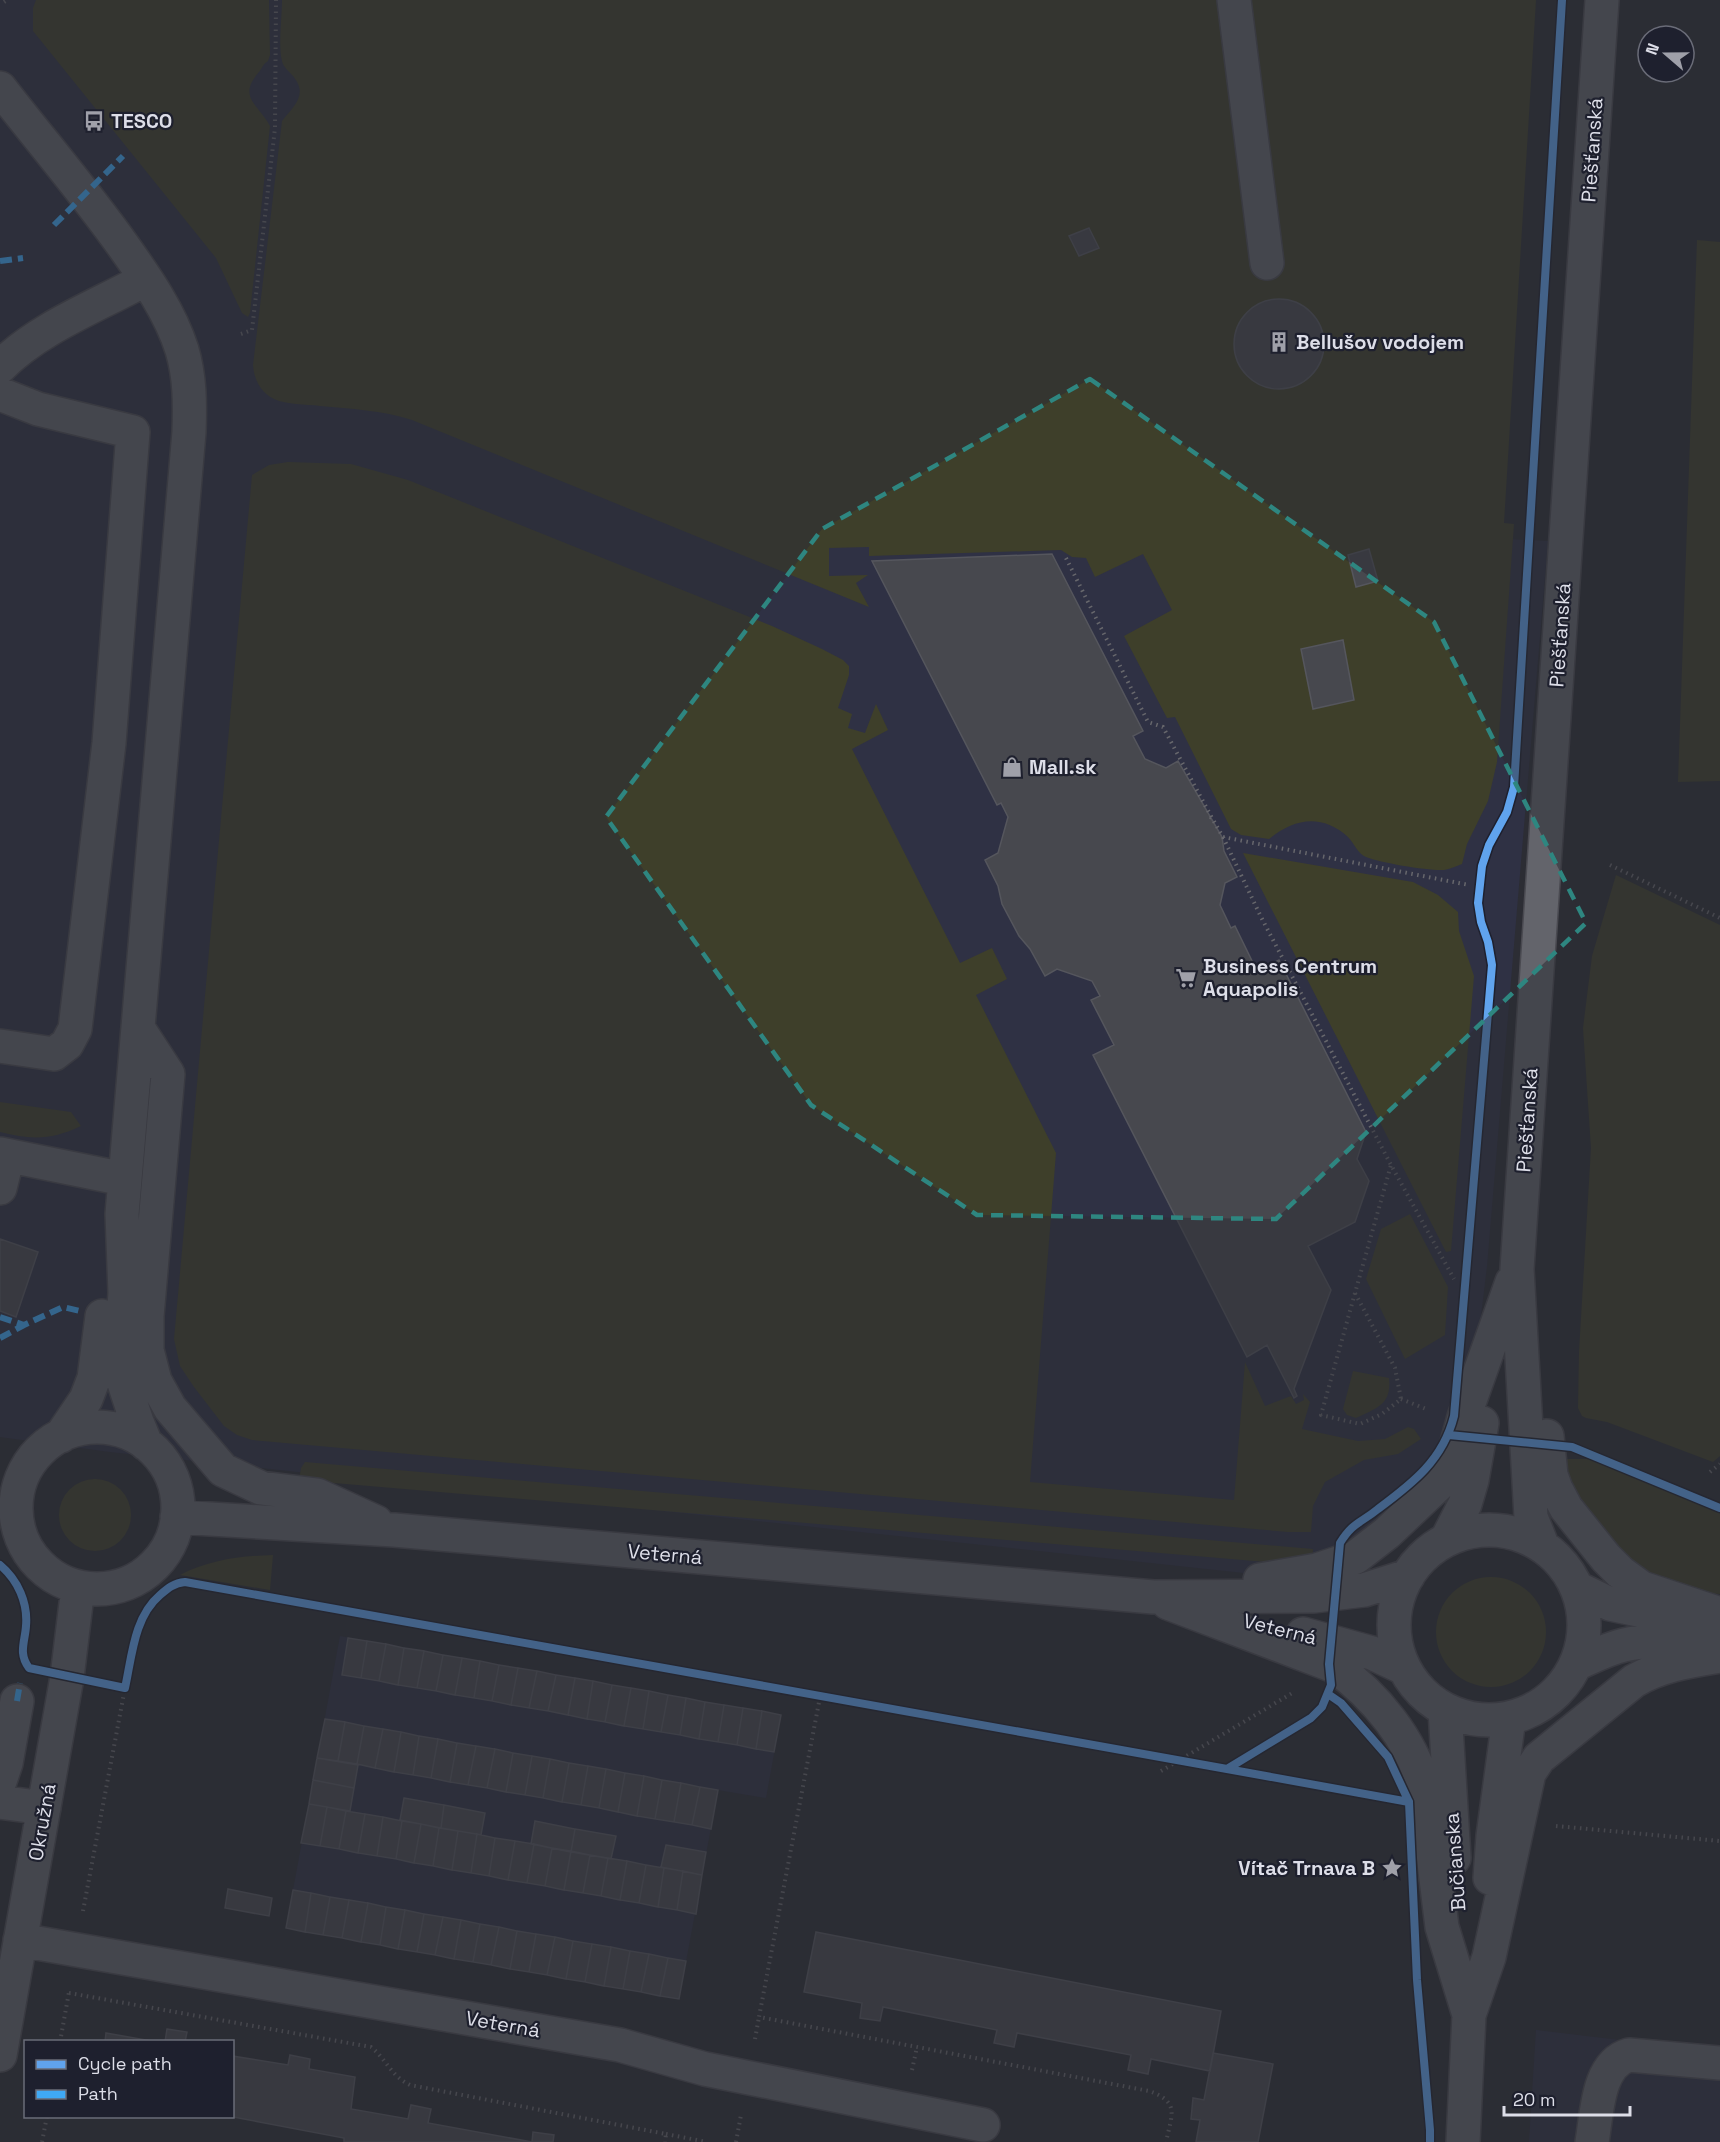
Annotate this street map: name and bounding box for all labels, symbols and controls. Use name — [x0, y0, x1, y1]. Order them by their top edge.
north arrow — [1636, 24, 1696, 84]
text: N — [1641, 40, 1664, 58]
street label: Piešťanská — [1575, 97, 1609, 203]
place label: TESCO — [111, 108, 172, 134]
bus stop icon: TESCO — [82, 109, 106, 133]
place label: Bellušov vodojem — [1296, 329, 1464, 355]
building icon: Bellušov vodojem — [1267, 330, 1291, 354]
street label: Piešťanská — [1543, 582, 1577, 688]
place label: Mall.sk — [1029, 754, 1097, 780]
shop icon: Mall.sk — [1000, 755, 1024, 779]
place label: Business Centrum Aquapolis — [1203, 953, 1377, 1002]
supermarket icon: Business Centrum Aquapolis — [1174, 966, 1198, 990]
street label: Piešťanská — [1510, 1067, 1544, 1173]
street label: Veterná — [626, 1538, 704, 1570]
street label: Veterná — [1240, 1607, 1320, 1651]
street label: Okružná — [22, 1781, 62, 1863]
street label: Bučianska — [1439, 1812, 1471, 1912]
place label: Vítač Trnava B — [1238, 1855, 1375, 1881]
place icon: Vítač Trnava B — [1380, 1856, 1404, 1880]
street label: Veterná — [464, 2005, 542, 2043]
legend — [24, 2040, 234, 2118]
text: Cycle path — [78, 2052, 172, 2075]
scale bar — [1504, 2079, 1630, 2117]
text: Path — [78, 2082, 118, 2105]
text: 20 m — [1513, 2088, 1556, 2111]

